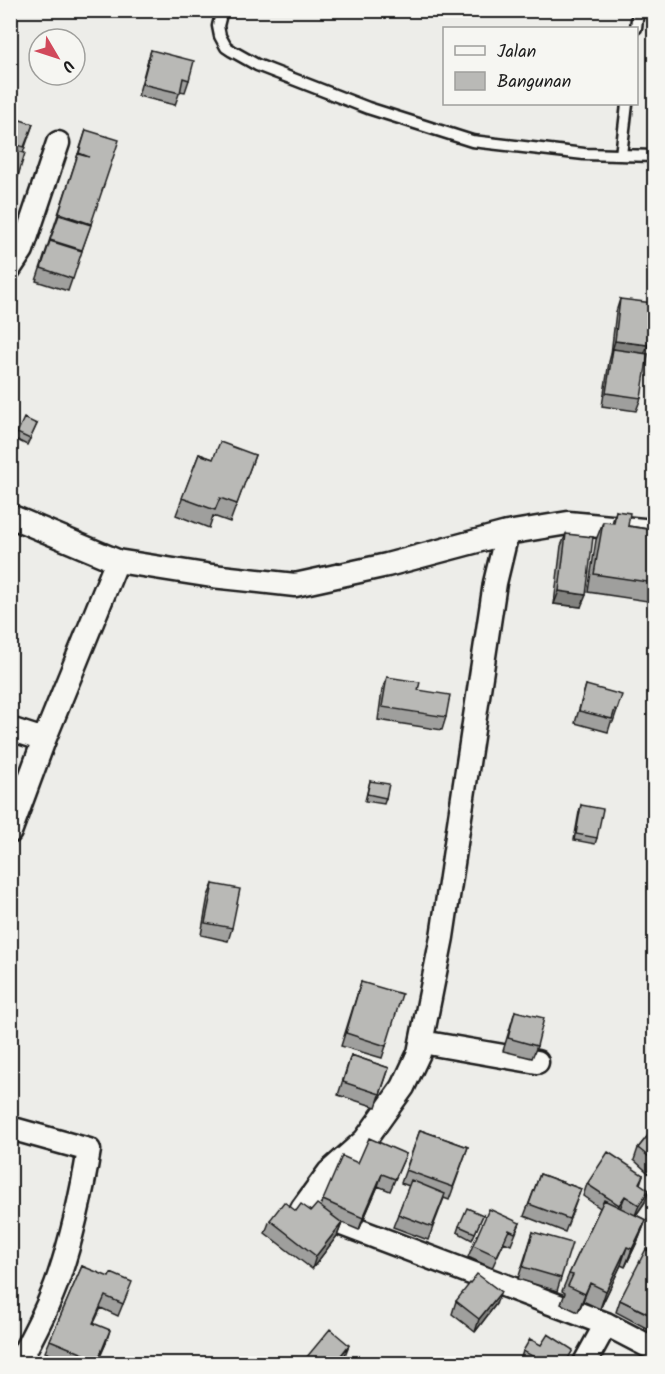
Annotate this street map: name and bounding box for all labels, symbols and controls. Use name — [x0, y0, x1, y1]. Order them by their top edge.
north arrow — [27, 27, 87, 87]
legend — [443, 27, 638, 105]
text: Jalan — [497, 38, 536, 67]
text: U — [54, 54, 80, 77]
text: Bangunan — [497, 68, 571, 97]

